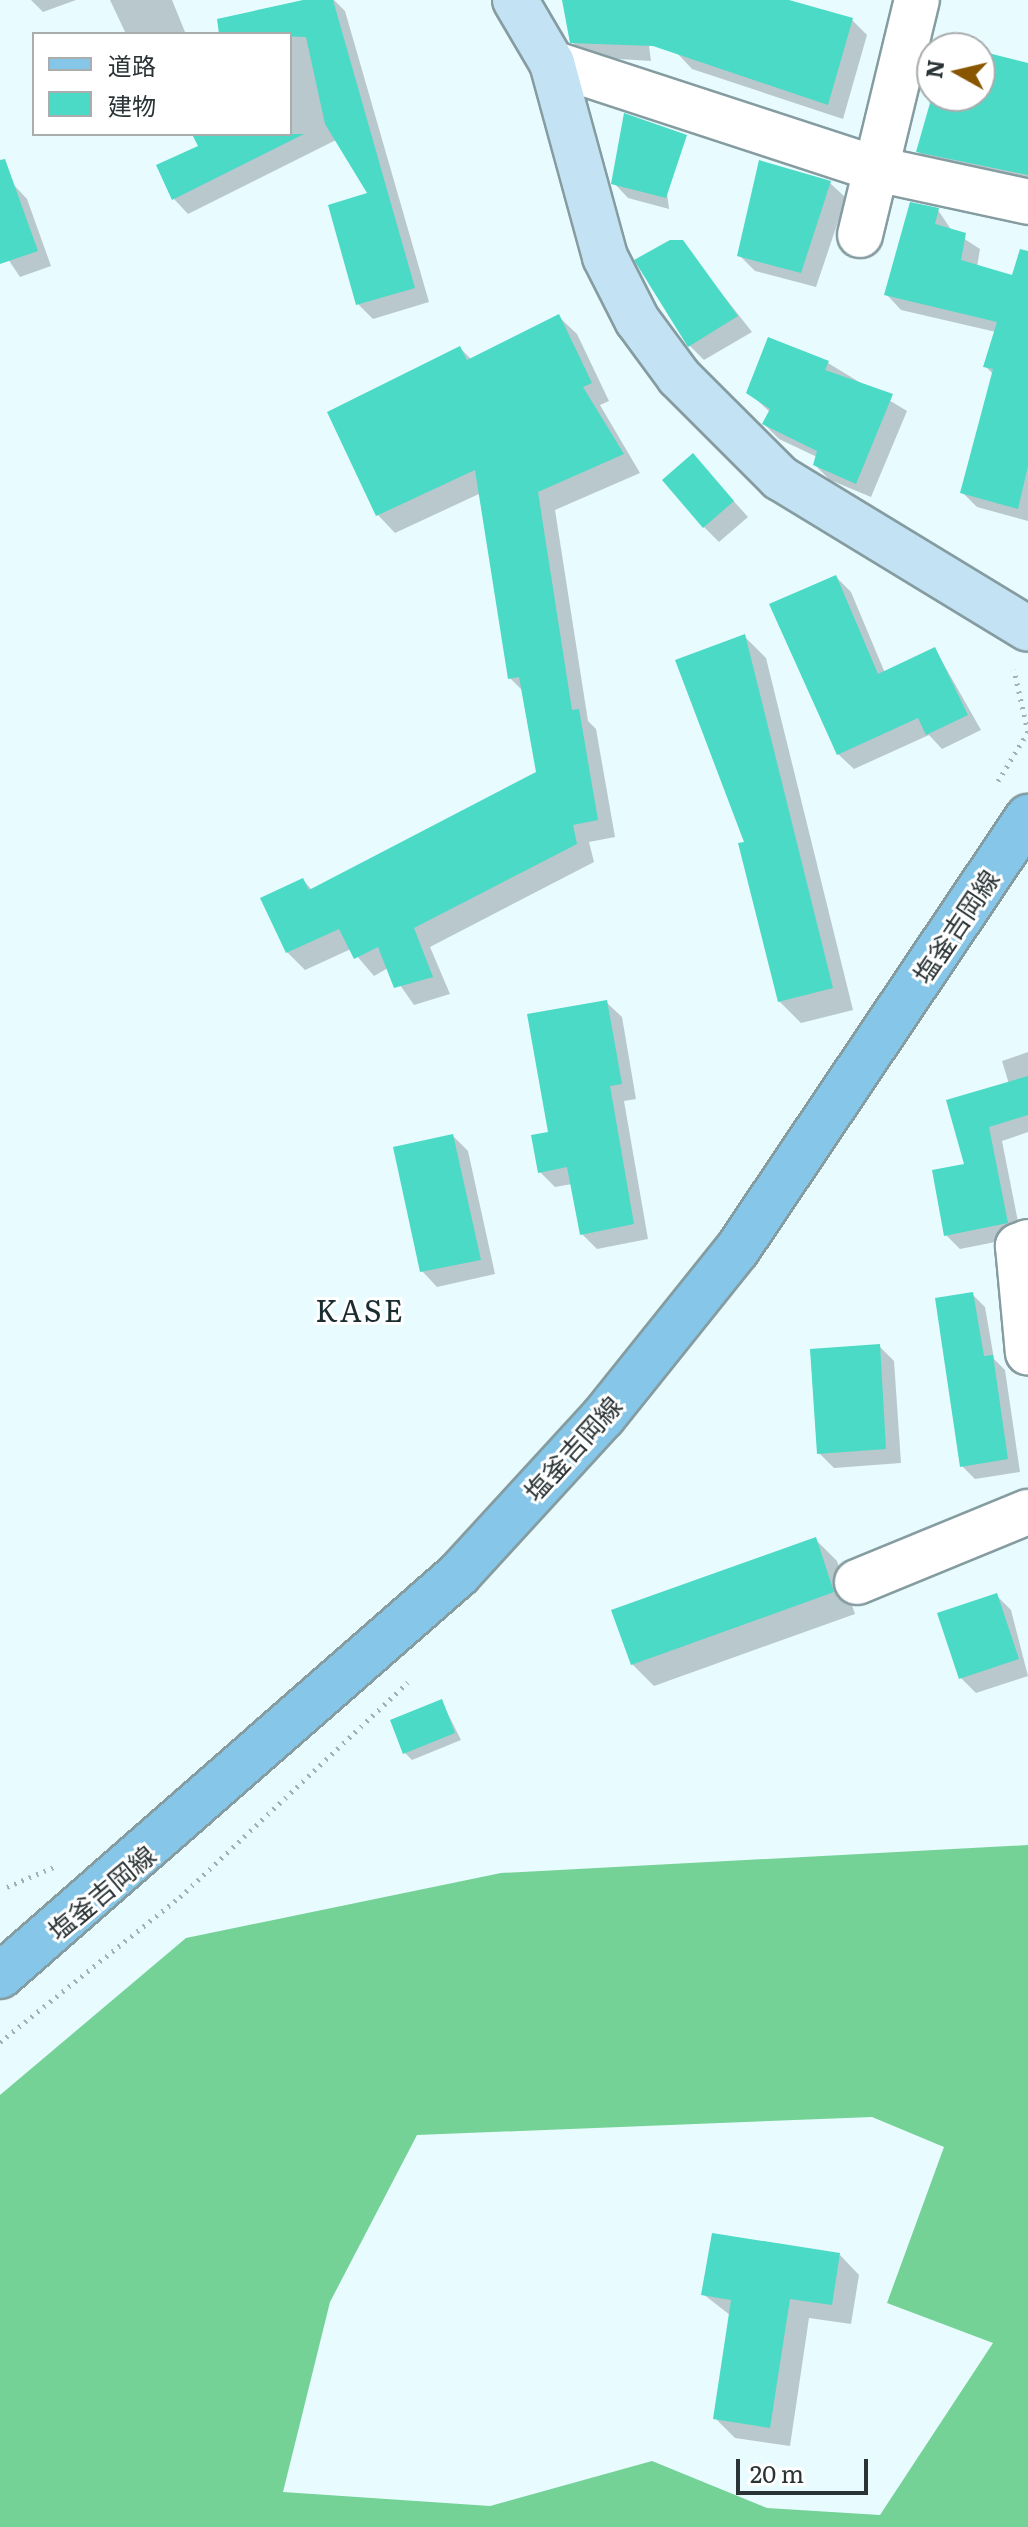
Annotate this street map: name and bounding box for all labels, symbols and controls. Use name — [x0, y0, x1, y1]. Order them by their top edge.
legend — [32, 32, 292, 136]
north arrow — [916, 32, 996, 112]
text: 道路 — [108, 47, 156, 82]
text: N — [916, 57, 951, 80]
text: 建物 — [108, 87, 156, 122]
street label: 塩釜吉岡線 — [906, 863, 1004, 989]
district label: KASE — [315, 1291, 405, 1327]
street label: 塩釜吉岡線 — [517, 1389, 627, 1507]
street label: 塩釜吉岡線 — [41, 1838, 161, 1946]
scale bar — [740, 2443, 872, 2493]
text: 20 m — [750, 2455, 804, 2490]

